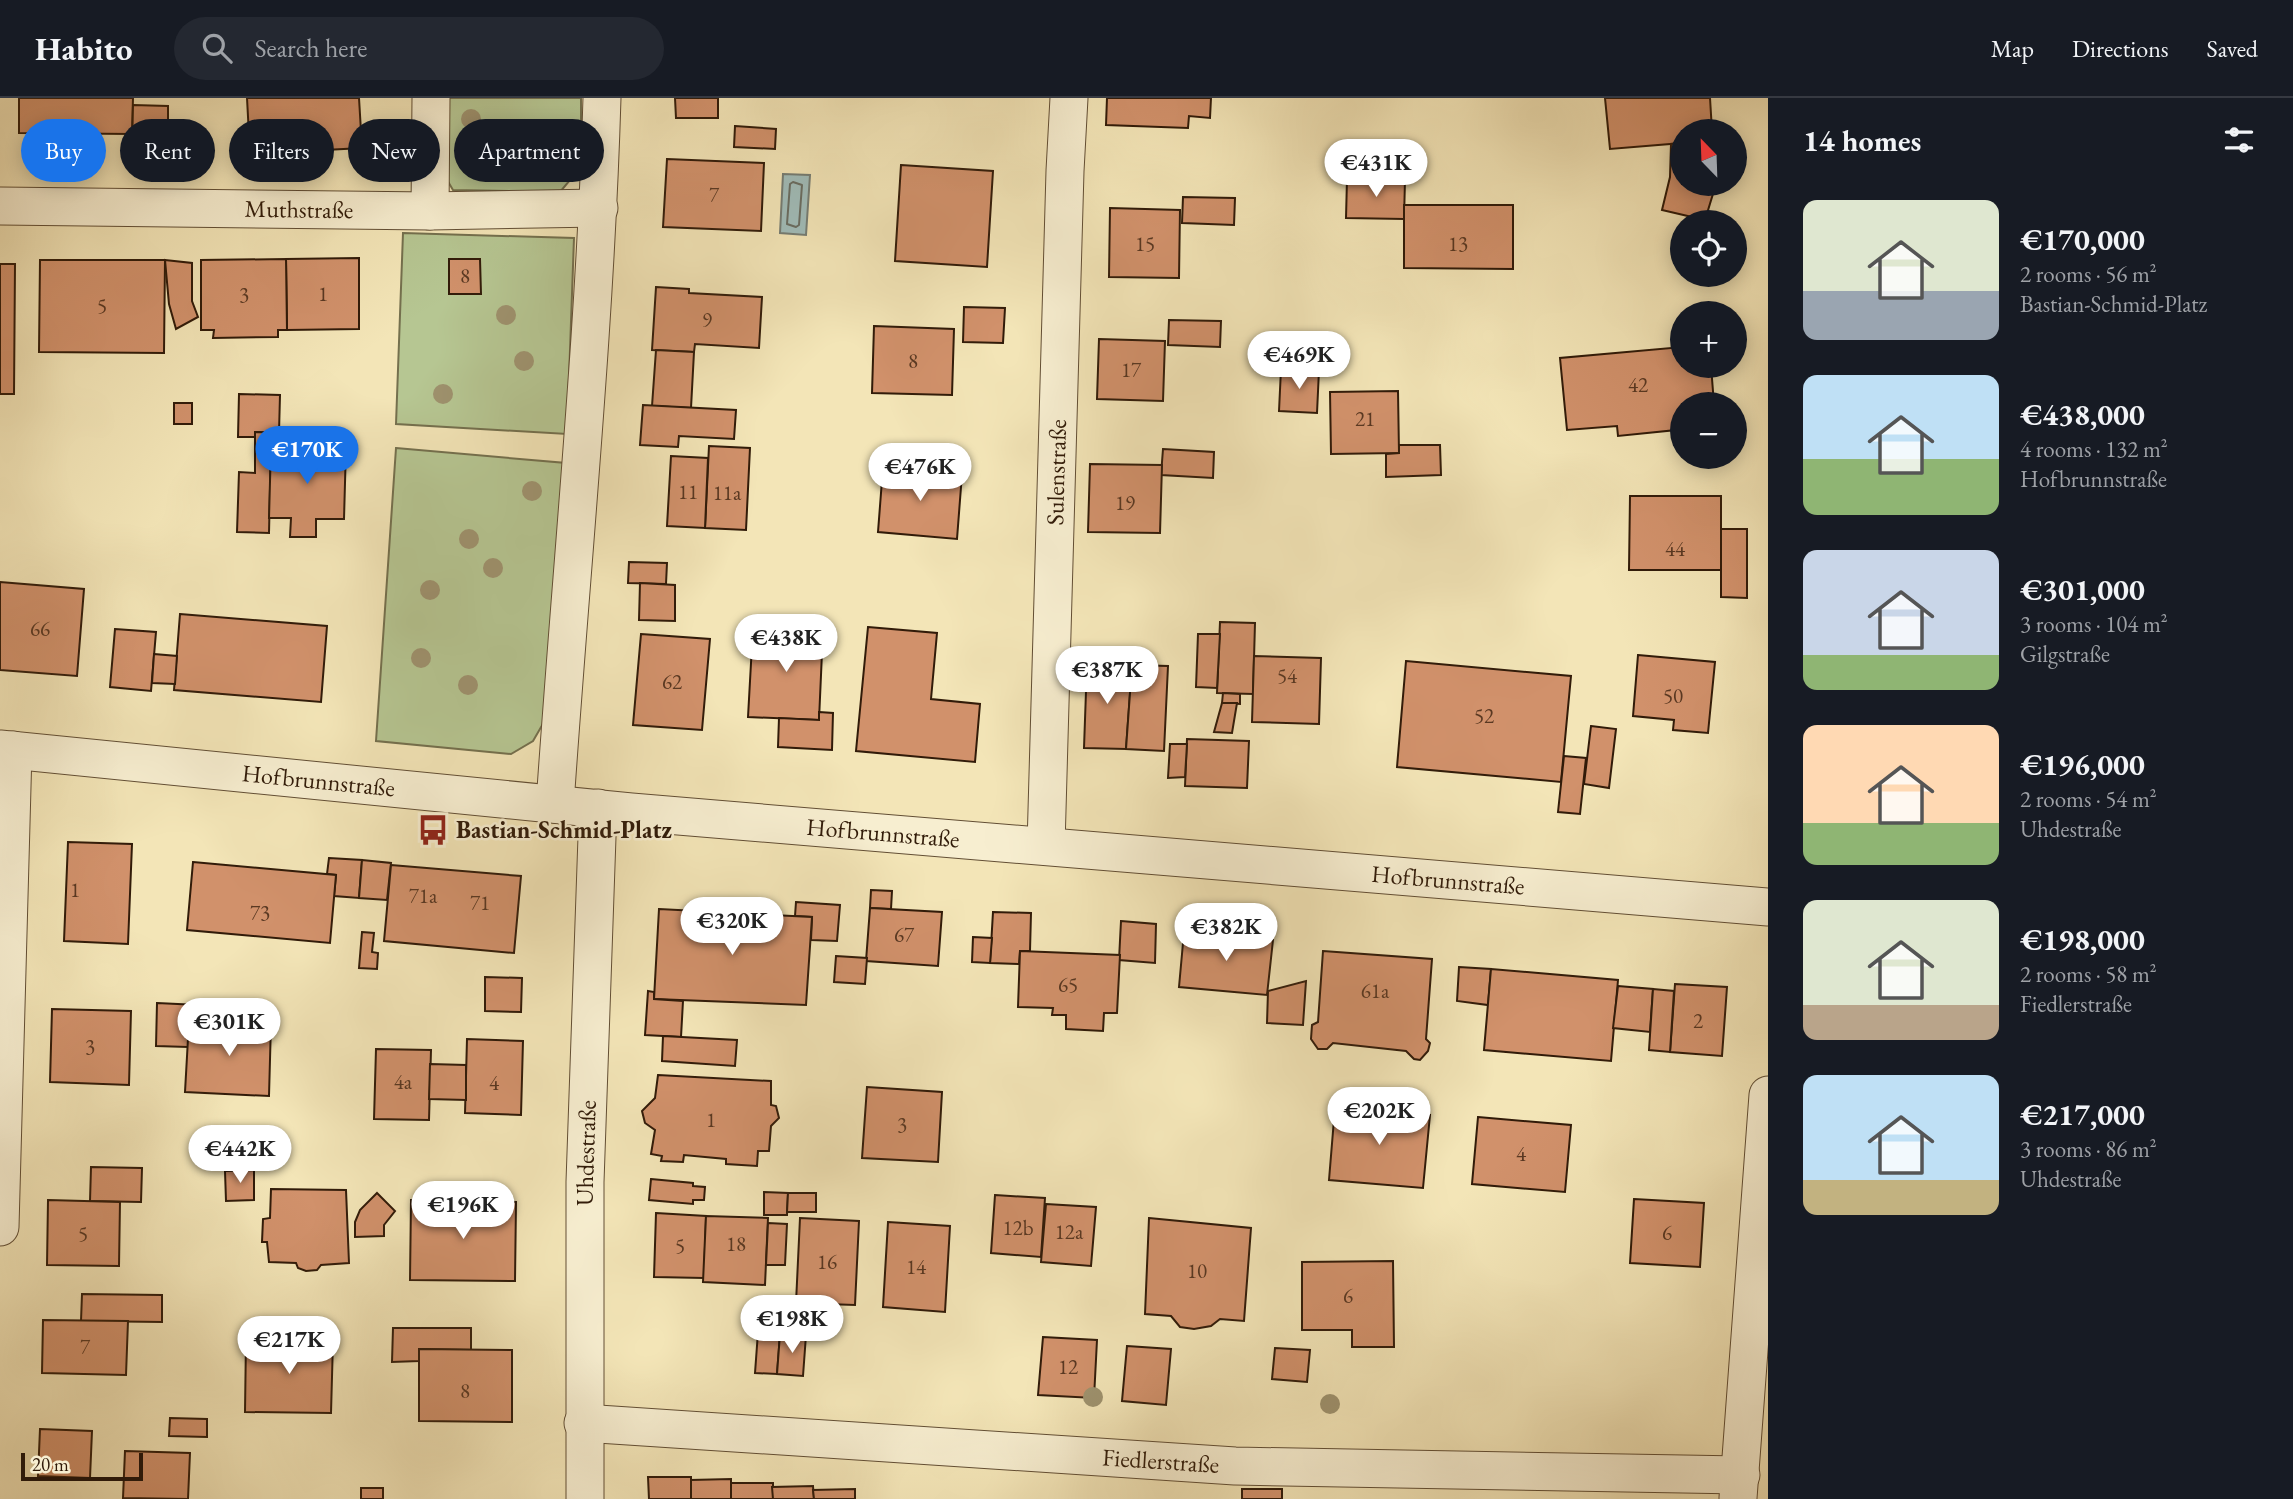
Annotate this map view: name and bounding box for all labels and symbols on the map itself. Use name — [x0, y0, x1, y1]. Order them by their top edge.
north arrow — [1670, 119, 1746, 196]
pin: €431K — [1327, 140, 1425, 199]
house number: 7 — [709, 181, 720, 208]
street label: Muthstraße — [245, 193, 353, 225]
house number: 15 — [1135, 230, 1155, 257]
house number: 13 — [1448, 230, 1468, 257]
house number: 8 — [460, 262, 470, 289]
house number: 1 — [318, 280, 328, 307]
house number: 3 — [239, 281, 249, 308]
house number: 5 — [97, 292, 107, 319]
house number: 9 — [702, 306, 712, 333]
pin: €469K — [1250, 331, 1348, 391]
house number: 8 — [908, 347, 918, 374]
house number: 17 — [1121, 356, 1142, 383]
house number: 42 — [1628, 371, 1648, 398]
house number: 21 — [1355, 405, 1375, 432]
street label: Sulenstraße — [1039, 419, 1073, 526]
pin: €170K — [258, 426, 356, 486]
pin: €476K — [871, 444, 969, 503]
house number: 11 — [678, 478, 698, 505]
house number: 11a — [713, 479, 742, 506]
house number: 19 — [1115, 489, 1135, 516]
house number: 44 — [1665, 535, 1686, 562]
pin: €438K — [737, 614, 835, 674]
house number: 66 — [30, 615, 50, 642]
pin: €387K — [1058, 646, 1156, 706]
house number: 54 — [1277, 662, 1298, 689]
house number: 62 — [662, 668, 682, 695]
house number: 50 — [1663, 682, 1683, 709]
house number: 52 — [1474, 702, 1494, 729]
street label: Hofbrunnstraße — [241, 757, 396, 803]
street label: Hofbrunnstraße — [805, 811, 961, 854]
bus stop icon: Bastian-Schmid-Platz — [416, 813, 450, 847]
place label: Bastian-Schmid-Platz — [456, 814, 672, 845]
street label: Hofbrunnstraße — [1370, 858, 1526, 902]
house number: 1 — [70, 876, 80, 903]
house number: 71a — [409, 882, 438, 909]
house number: 71 — [470, 889, 490, 916]
pin: €320K — [683, 898, 781, 957]
house number: 73 — [250, 899, 270, 926]
pin: €382K — [1177, 904, 1275, 963]
house number: 67 — [894, 921, 915, 948]
house number: 65 — [1058, 971, 1078, 998]
house number: 61a — [1361, 977, 1390, 1004]
pin: €301K — [180, 998, 278, 1058]
house number: 2 — [1693, 1007, 1703, 1034]
house number: 3 — [85, 1033, 95, 1060]
house number: 4a — [394, 1068, 413, 1095]
house number: 4 — [489, 1069, 500, 1096]
pin: €202K — [1330, 1088, 1428, 1147]
street label: Uhdestraße — [569, 1099, 603, 1206]
house number: 1 — [706, 1106, 716, 1133]
house number: 3 — [897, 1111, 907, 1138]
pin: €442K — [191, 1126, 289, 1185]
house number: 4 — [1516, 1140, 1527, 1167]
pin: €196K — [414, 1182, 512, 1241]
house number: 12b — [1003, 1214, 1034, 1241]
house number: 12a — [1055, 1218, 1084, 1245]
house number: 6 — [1662, 1219, 1672, 1246]
house number: 5 — [78, 1220, 88, 1247]
house number: 18 — [726, 1230, 746, 1257]
house number: 5 — [675, 1232, 685, 1259]
house number: 16 — [817, 1248, 837, 1275]
house number: 14 — [906, 1253, 927, 1280]
house number: 10 — [1187, 1257, 1207, 1284]
house number: 6 — [1343, 1282, 1353, 1309]
pin: €198K — [743, 1296, 841, 1355]
pin: €217K — [240, 1316, 338, 1376]
house number: 7 — [80, 1333, 91, 1360]
house number: 12 — [1058, 1353, 1078, 1380]
house number: 8 — [460, 1377, 470, 1404]
street label: Fiedlerstraße — [1101, 1441, 1220, 1480]
scale bar — [21, 1450, 144, 1482]

